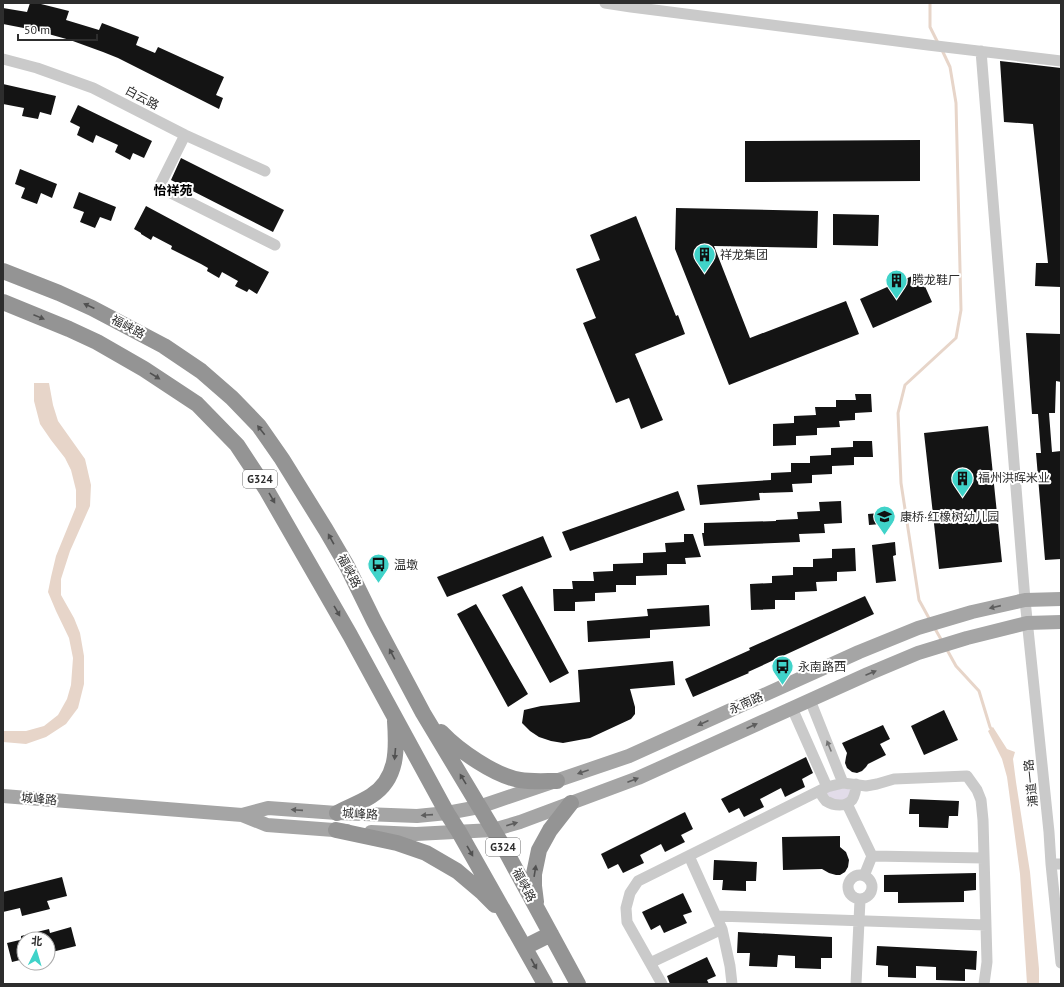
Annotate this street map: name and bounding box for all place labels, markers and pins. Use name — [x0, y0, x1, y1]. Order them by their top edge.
building icon: 祥龙集团 — [692, 242, 718, 275]
place label: 祥龙集团 — [720, 247, 768, 262]
building icon: 腾龙鞋厂 — [883, 267, 909, 300]
place label: 腾龙鞋厂 — [912, 272, 960, 287]
building icon: 福州洪晖米业 — [950, 465, 976, 498]
place label: 福州洪晖米业 — [978, 470, 1050, 485]
school or university icon: 康桥·红橡树幼儿园 — [871, 504, 897, 537]
place label: 康桥·红橡树幼儿园 — [900, 509, 999, 524]
bus stop icon: 温墩 — [365, 552, 391, 585]
place label: 温墩 — [394, 557, 418, 572]
bus stop icon: 永南路西 — [769, 654, 795, 687]
place label: 永南路西 — [798, 659, 846, 674]

